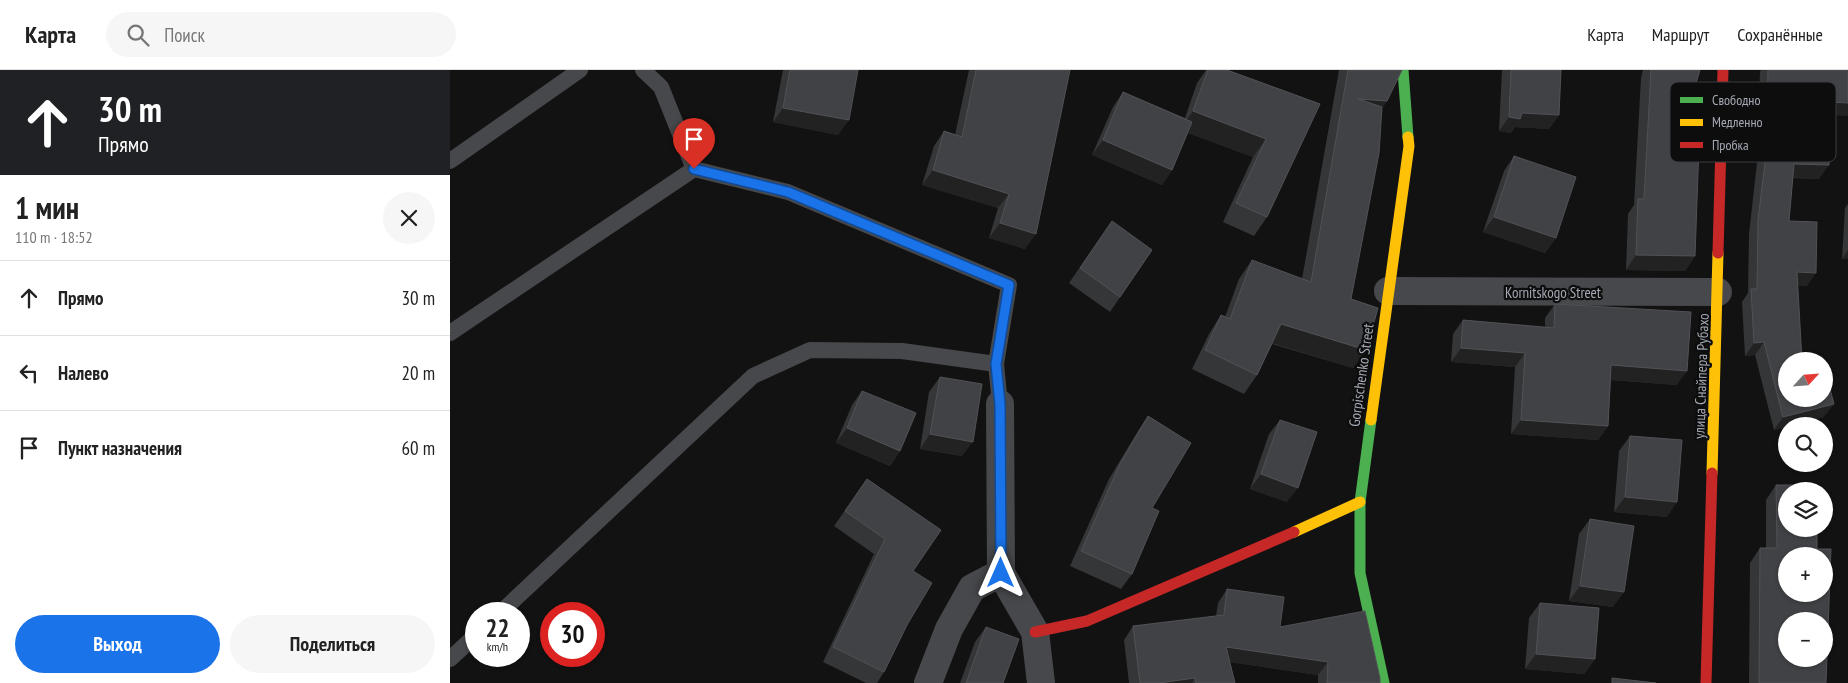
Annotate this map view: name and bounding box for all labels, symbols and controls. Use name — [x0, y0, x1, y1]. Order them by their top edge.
search box — [106, 12, 456, 57]
text: Карта — [25, 19, 76, 50]
icon: search — [124, 21, 152, 49]
text: Поиск — [164, 23, 205, 47]
text: Карта — [1587, 23, 1624, 46]
text: Маршрут — [1652, 23, 1709, 46]
text: Сохранённые — [1737, 23, 1823, 46]
legend — [1670, 82, 1836, 162]
text: 30 m — [98, 86, 162, 132]
icon: ahead — [15, 90, 80, 155]
text: Свободно — [1712, 91, 1760, 109]
text: Медленно — [1712, 113, 1763, 131]
pin — [673, 118, 715, 169]
icon: arrive — [680, 125, 708, 153]
text: Прямо — [98, 130, 149, 158]
text: Пробка — [1712, 136, 1749, 154]
text: 1 мин — [15, 188, 79, 227]
button: close — [383, 192, 435, 244]
text: 110 m · 18:52 — [15, 227, 93, 247]
street label: Kornitskogo Street — [1505, 283, 1601, 302]
icon: ahead — [15, 284, 43, 312]
text: Прямо — [58, 286, 103, 310]
text: 30 m — [402, 286, 435, 310]
street label: улица Снайпера Рубахо — [1689, 313, 1713, 439]
street label: Gorpischenko Street — [1344, 322, 1378, 428]
north arrow — [1778, 352, 1832, 408]
map controls — [1778, 352, 1833, 667]
icon: left — [15, 359, 43, 387]
text: Налево — [58, 361, 109, 385]
text: 20 m — [402, 361, 435, 385]
button: search — [1778, 417, 1833, 472]
icon: arrive — [15, 434, 43, 462]
text: Пункт назначения — [58, 436, 182, 460]
text: 60 m — [402, 436, 435, 460]
button: layers — [1778, 482, 1833, 537]
position arrow — [974, 546, 1026, 598]
button: + — [1778, 547, 1833, 602]
speed limit sign: 30 — [540, 602, 605, 667]
text: 22 — [486, 612, 509, 644]
button: − — [1778, 612, 1833, 667]
button: Выход — [15, 615, 220, 673]
button: Поделиться — [230, 615, 435, 673]
text: km/h — [487, 639, 508, 654]

